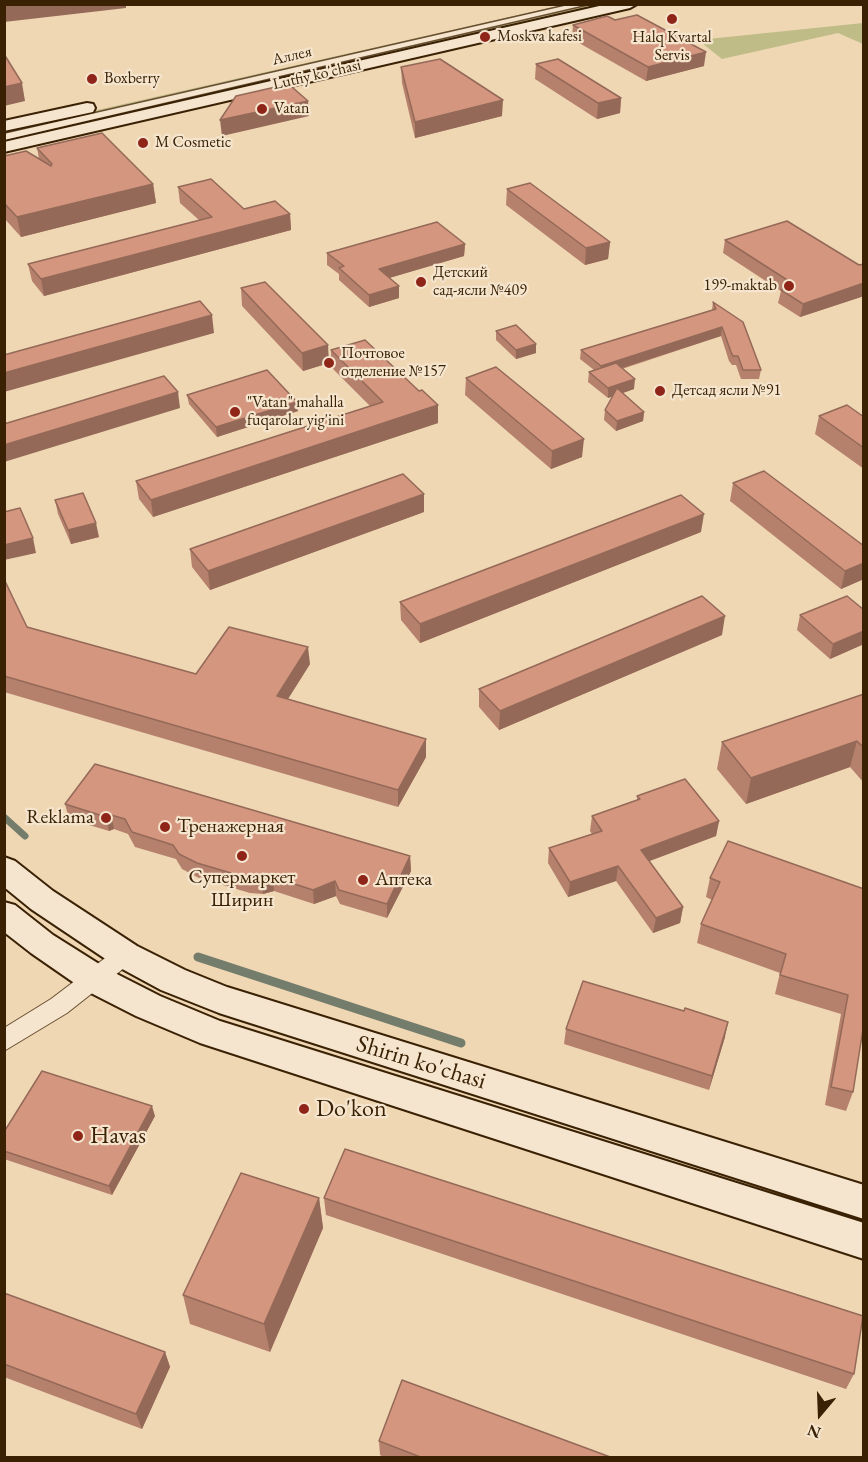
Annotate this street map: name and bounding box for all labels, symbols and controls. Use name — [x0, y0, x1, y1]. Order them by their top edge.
marker: Halq Kvartal Servis — [665, 12, 679, 26]
place label: Moskva kafesi — [497, 27, 582, 47]
place label: Halq Kvartal Servis — [632, 28, 712, 66]
marker: Moskva kafesi — [478, 30, 492, 44]
street label: Аллея — [270, 42, 314, 70]
street label: Lutfiy ko'chasi — [271, 56, 363, 94]
place label: Boxberry — [104, 69, 160, 89]
marker: Boxberry — [85, 72, 99, 86]
place label: Vatan — [274, 99, 309, 119]
marker: Vatan — [255, 102, 269, 116]
place label: M Cosmetic — [155, 133, 231, 153]
marker: M Cosmetic — [136, 136, 150, 150]
place label: Детский сад-ясли №409 — [433, 263, 527, 301]
marker: Детский сад-ясли №409 — [414, 275, 428, 289]
place label: 199-maktab — [704, 276, 777, 296]
marker: 199-maktab — [782, 279, 796, 293]
place label: Почтовое отделение №157 — [341, 344, 446, 382]
marker: Почтовое отделение №157 — [322, 356, 336, 370]
place label: Детсад ясли №91 — [672, 381, 781, 401]
marker: Детсад ясли №91 — [653, 384, 667, 398]
place label: "Vatan" mahalla fuqarolar yig'ini — [247, 393, 344, 431]
marker: "Vatan" mahalla fuqarolar yig'ini — [228, 405, 242, 419]
place label: Reklama — [26, 806, 94, 830]
marker: Reklama — [99, 811, 113, 825]
place label: Тренажерная — [177, 815, 284, 839]
marker: Тренажерная — [158, 820, 172, 834]
marker: Супермаркет Ширин — [235, 849, 249, 863]
place label: Супермаркет Ширин — [188, 866, 296, 913]
place label: Аптека — [375, 868, 432, 892]
marker: Аптека — [356, 873, 370, 887]
street label: Shirin ko'chasi — [353, 1030, 489, 1096]
place label: Do'kon — [316, 1095, 387, 1123]
marker: Do'kon — [297, 1102, 311, 1116]
place label: Havas — [90, 1122, 146, 1150]
marker: Havas — [71, 1129, 85, 1143]
north arrow — [790, 1384, 850, 1444]
text: N — [804, 1419, 824, 1444]

